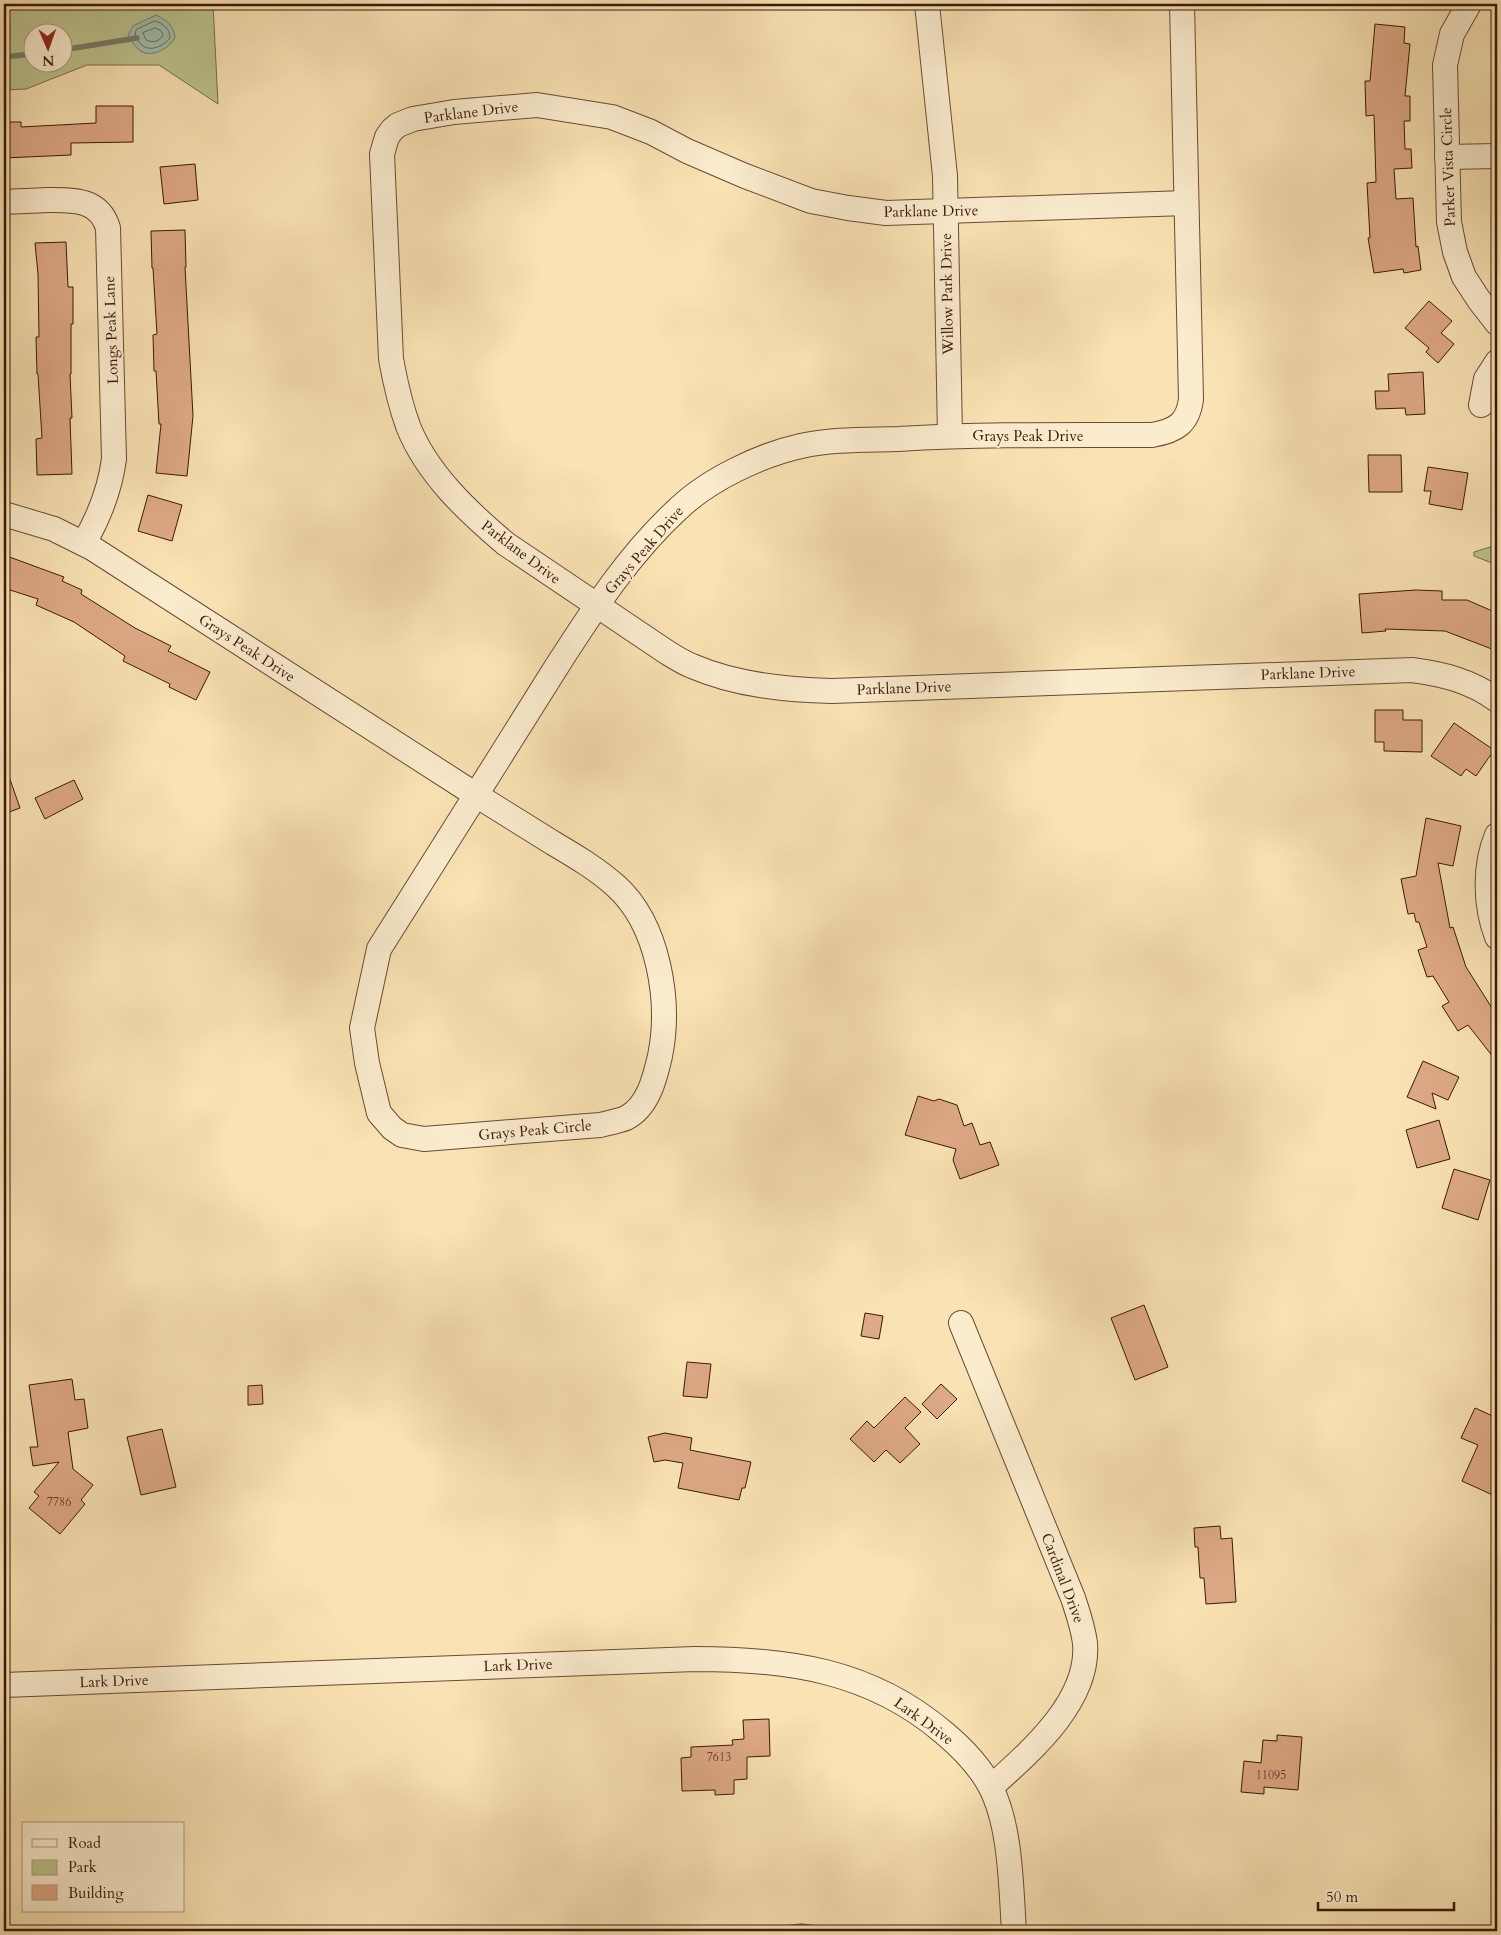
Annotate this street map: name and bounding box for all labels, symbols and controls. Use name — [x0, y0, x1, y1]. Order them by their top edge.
north arrow — [22, 22, 72, 72]
text: N — [42, 51, 55, 70]
street label: Parklane Drive — [423, 96, 519, 128]
street label: Parker Vista Circle — [1436, 107, 1460, 227]
street label: Parklane Drive — [883, 200, 979, 222]
street label: Willow Park Drive — [936, 233, 958, 356]
street label: Longs Peak Lane — [99, 275, 123, 384]
street label: Grays Peak Drive — [972, 426, 1084, 446]
street label: Grays Peak Drive — [600, 501, 688, 599]
street label: Parklane Drive — [477, 515, 565, 589]
street label: Grays Peak Drive — [195, 609, 299, 687]
street label: Parklane Drive — [1260, 661, 1356, 685]
street label: Parklane Drive — [856, 676, 952, 700]
street label: Grays Peak Circle — [478, 1115, 593, 1145]
house number: 7786 — [47, 1494, 71, 1510]
street label: Cardinal Drive — [1037, 1530, 1089, 1626]
street label: Lark Drive — [483, 1654, 553, 1676]
street label: Lark Drive — [79, 1670, 149, 1692]
street label: Lark Drive — [890, 1693, 958, 1750]
house number: 7613 — [707, 1749, 731, 1765]
house number: 11095 — [1256, 1767, 1286, 1783]
legend — [22, 1822, 185, 1912]
text: Road — [68, 1833, 101, 1853]
text: Park — [68, 1857, 97, 1877]
scale bar — [1318, 1880, 1455, 1912]
text: Building — [68, 1883, 124, 1903]
text: 50 m — [1326, 1887, 1358, 1907]

